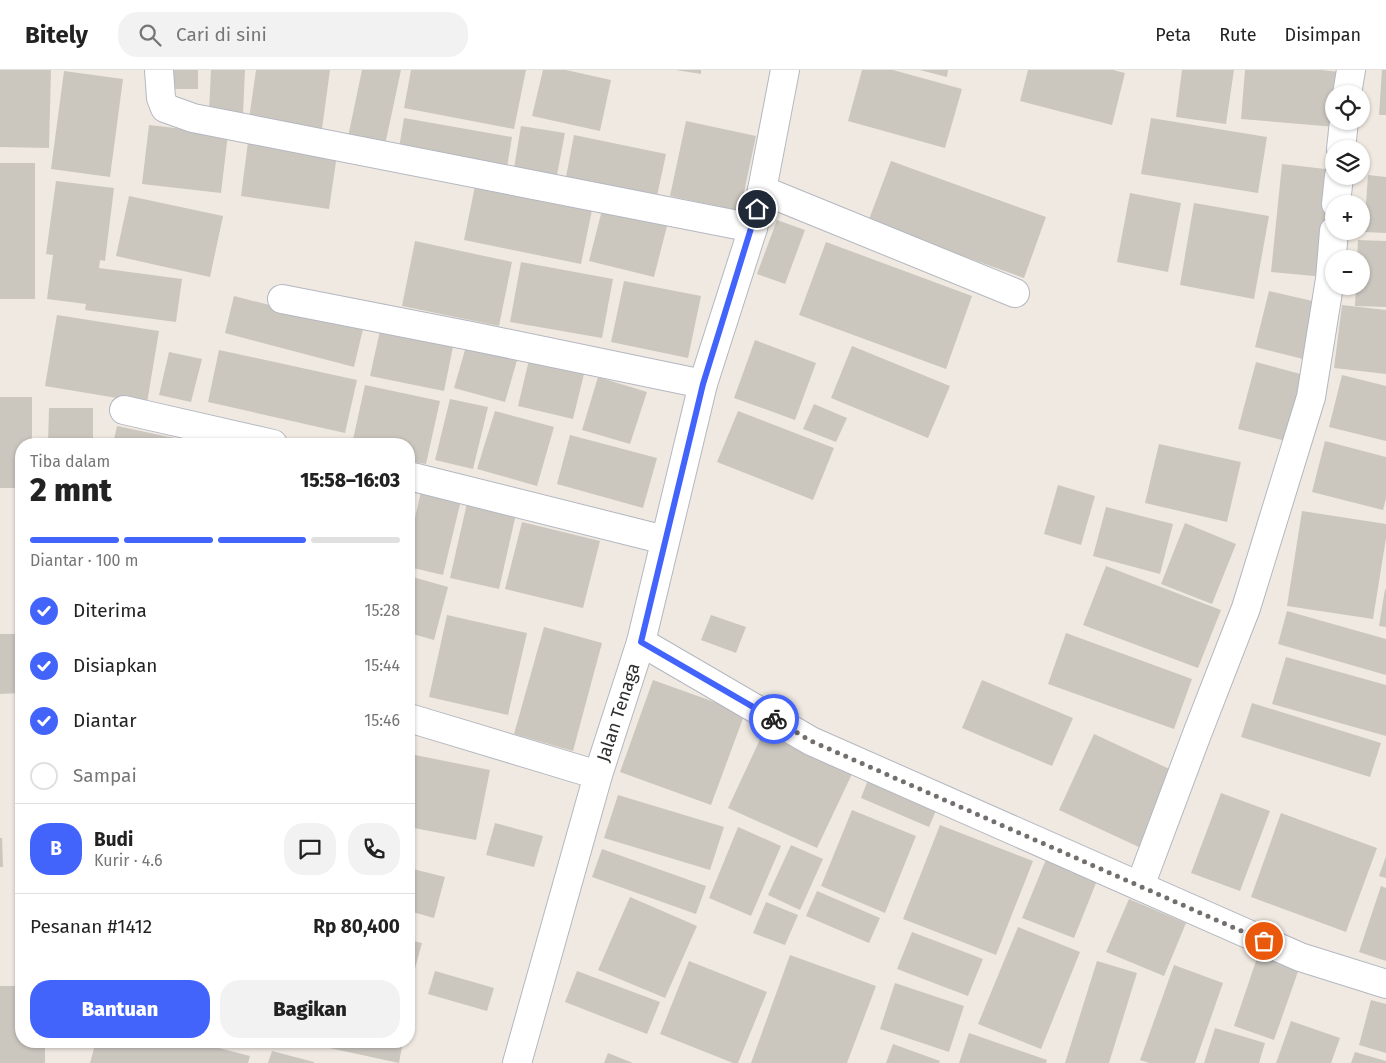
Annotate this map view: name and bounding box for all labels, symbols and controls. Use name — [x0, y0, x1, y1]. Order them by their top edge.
search box — [118, 12, 468, 57]
text: Bitely — [25, 21, 88, 49]
icon: search — [136, 21, 164, 49]
text: Cari di sini — [176, 23, 267, 46]
text: Peta — [1155, 24, 1191, 46]
text: Rute — [1219, 24, 1257, 46]
text: Disimpan — [1285, 24, 1361, 46]
map controls — [1325, 85, 1370, 295]
button: locate — [1325, 85, 1370, 130]
button: layers — [1325, 140, 1370, 185]
pin — [736, 188, 778, 230]
icon: home — [743, 195, 771, 223]
button: + — [1325, 195, 1370, 240]
button: − — [1325, 250, 1370, 295]
text: Tiba dalam — [30, 452, 110, 471]
text: 15:58–16:03 — [300, 469, 400, 492]
text: 2 mnt — [30, 471, 112, 509]
text: Diantar · 100 m — [30, 551, 139, 570]
icon: check — [30, 597, 58, 625]
text: Diterima — [73, 599, 147, 622]
text: 15:28 — [364, 601, 400, 620]
icon: check — [30, 652, 58, 680]
text: Disiapkan — [73, 654, 157, 677]
text: 15:44 — [364, 656, 400, 675]
street label: Jalan Tenaga — [592, 660, 644, 765]
courier — [749, 694, 799, 744]
icon: bike — [760, 705, 788, 733]
icon: check — [30, 707, 58, 735]
text: Diantar — [73, 709, 136, 732]
text: 15:46 — [364, 711, 400, 730]
text: Sampai — [73, 764, 137, 787]
button: chat — [284, 823, 336, 875]
button: phone — [348, 823, 400, 875]
text: Budi — [94, 828, 133, 851]
text: B — [50, 837, 62, 860]
text: Kurir · 4.6 — [94, 851, 163, 870]
text: Pesanan #1412 — [30, 915, 152, 938]
text: Rp 80,400 — [313, 915, 400, 938]
pin — [1243, 920, 1285, 962]
icon: bag — [1250, 927, 1278, 955]
button: Bantuan — [30, 980, 210, 1038]
button: Bagikan — [220, 980, 400, 1038]

